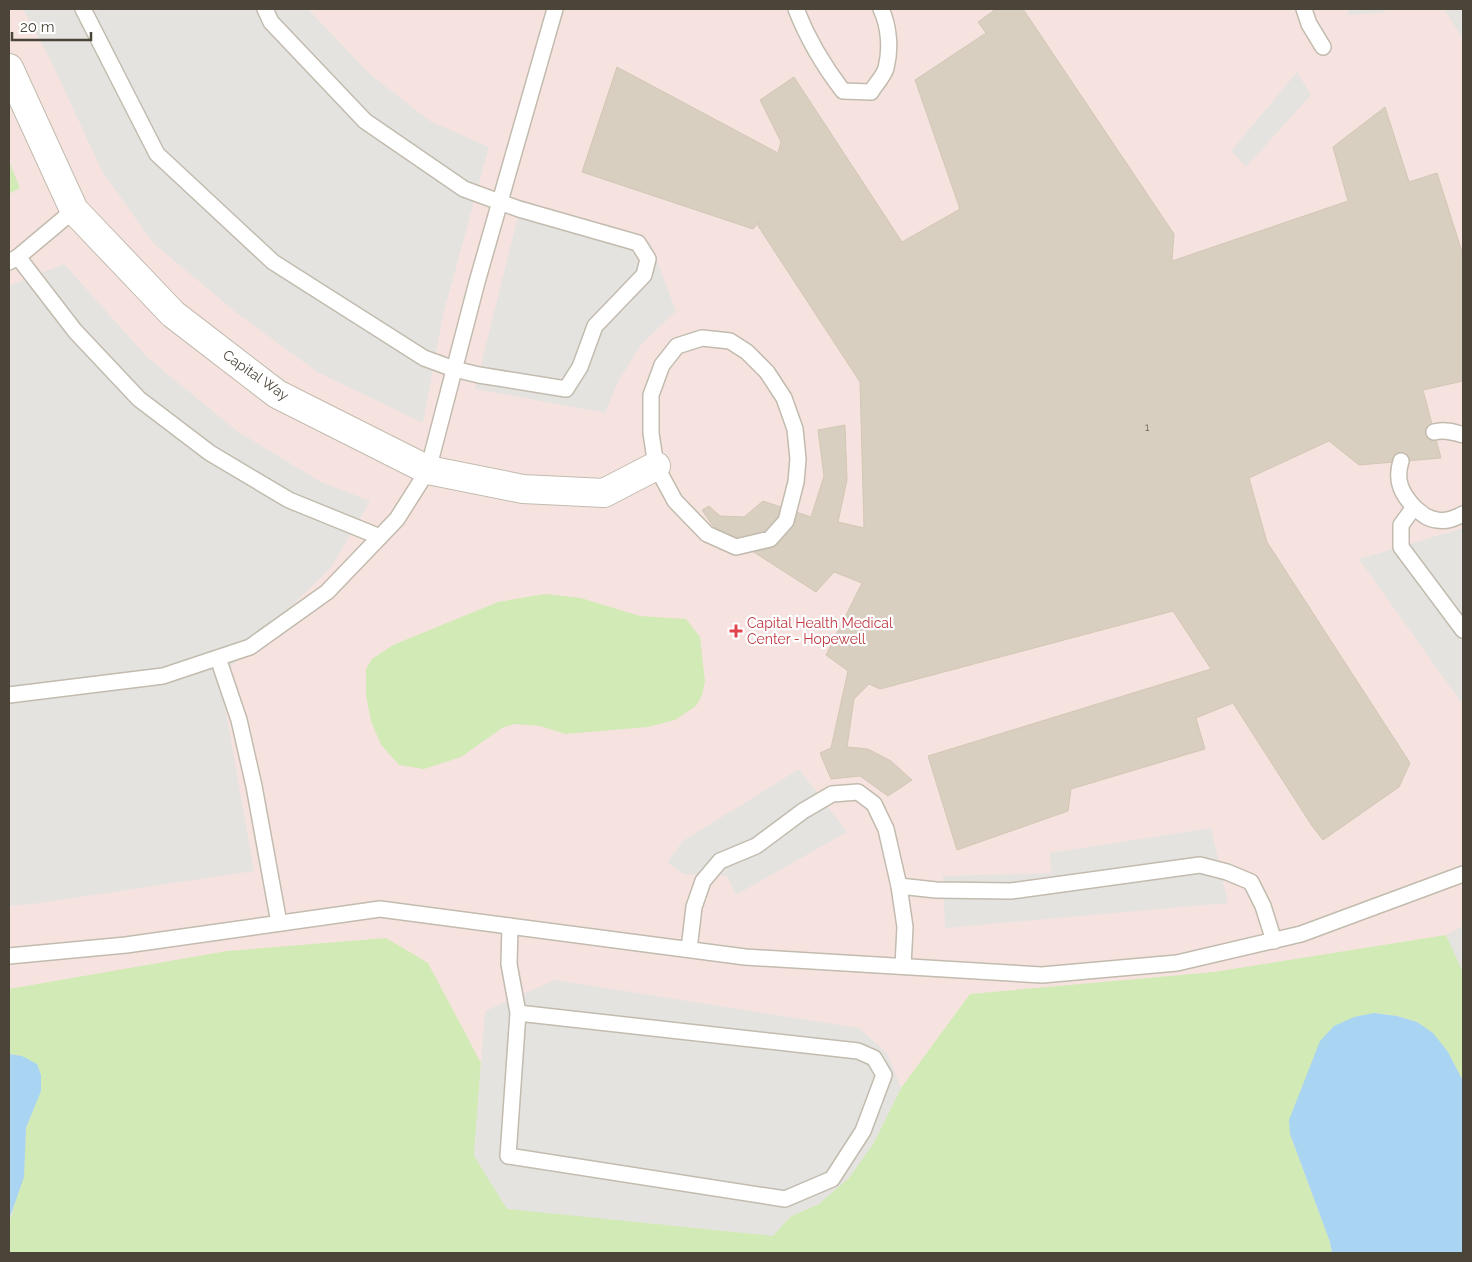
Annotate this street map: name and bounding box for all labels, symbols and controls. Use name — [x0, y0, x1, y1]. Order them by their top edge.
scale bar — [12, 10, 91, 42]
text: 20 m — [20, 18, 55, 36]
street label: Capital Way — [220, 346, 292, 404]
house number: 1 — [1145, 421, 1150, 434]
place label: Capital Health Medical Center - Hopewell — [747, 615, 893, 647]
marker: Capital Health Medical Center - Hopewell — [729, 624, 743, 638]

